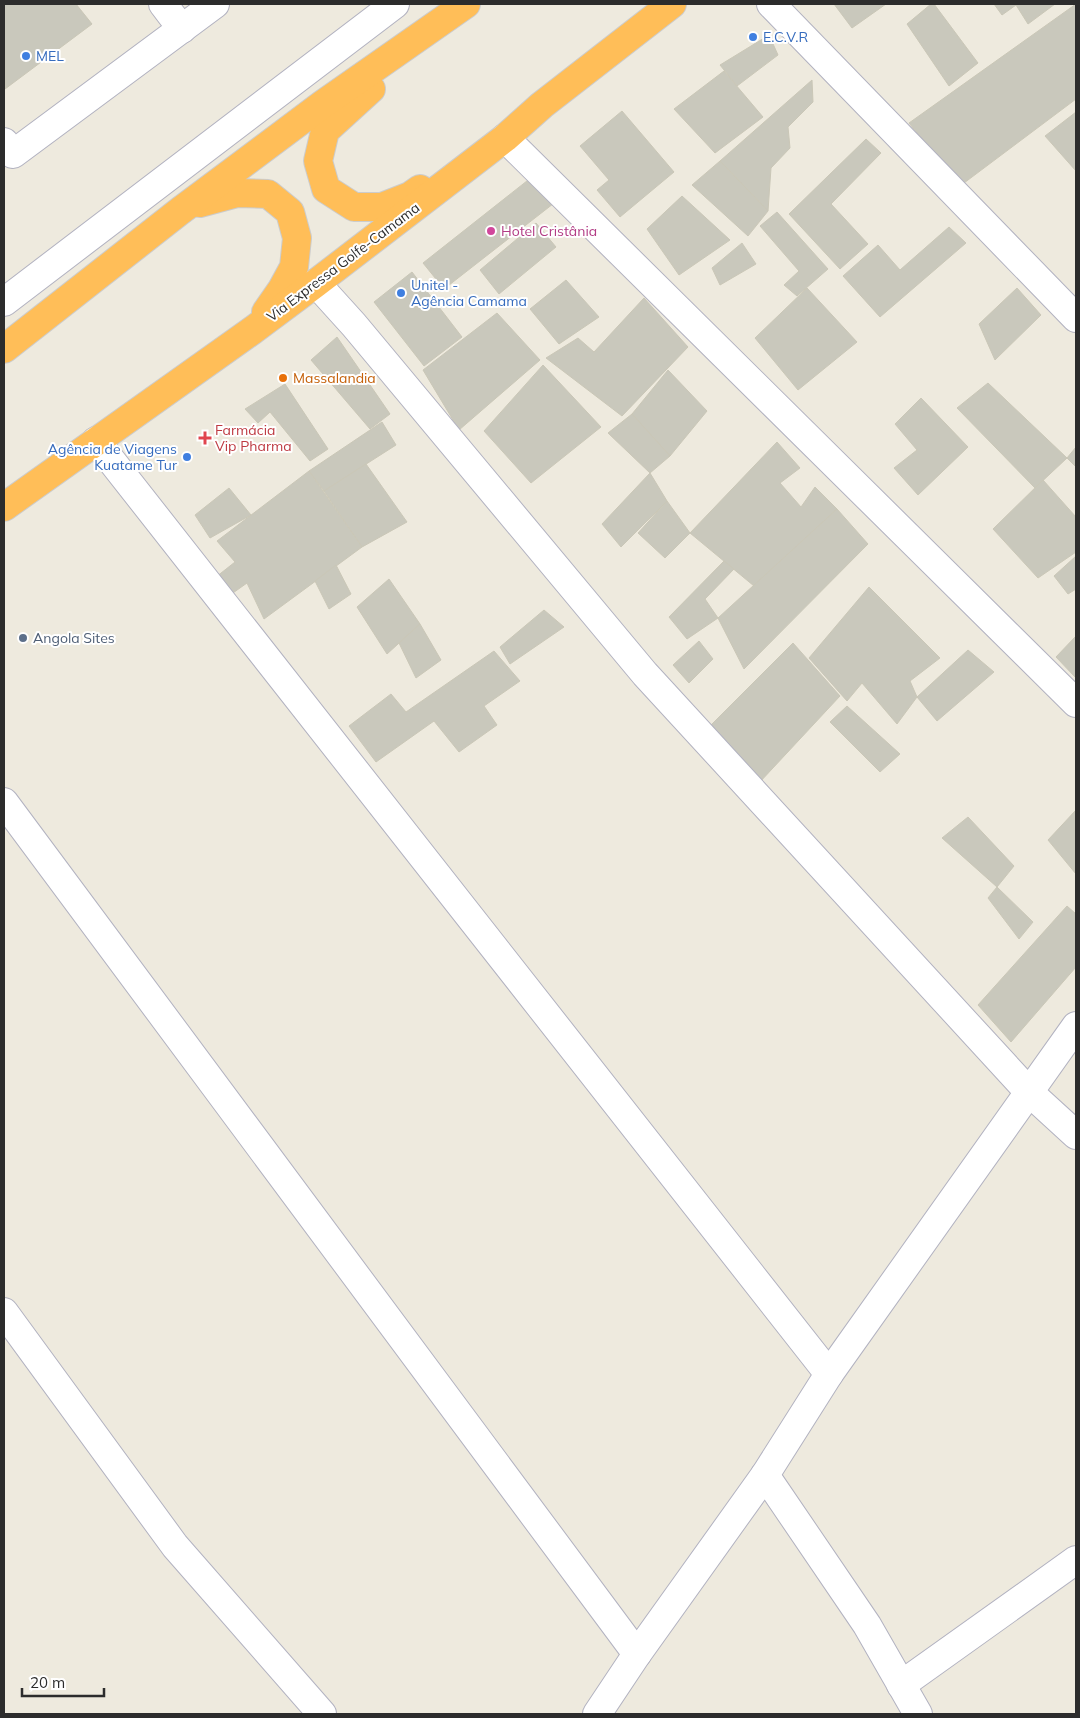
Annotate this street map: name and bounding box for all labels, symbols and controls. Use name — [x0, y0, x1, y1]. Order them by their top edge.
place label: E.C.V.R — [763, 28, 808, 46]
marker: E.C.V.R — [747, 31, 759, 43]
place label: MEL — [36, 47, 64, 65]
marker: MEL — [20, 50, 32, 62]
street label: Via Expressa Golfe-Camama — [263, 199, 423, 325]
place label: Hotel Cristânia — [501, 222, 597, 240]
marker: Hotel Cristânia — [485, 225, 497, 237]
place label: Unitel - Agência Camama — [411, 276, 527, 310]
marker: Unitel - Agência Camama — [395, 287, 407, 299]
place label: Massalandia — [293, 369, 376, 387]
marker: Massalandia — [277, 372, 289, 384]
place label: Farmácia Vip Pharma — [215, 421, 292, 455]
marker: Farmácia Vip Pharma — [199, 432, 211, 444]
place label: Agência de Viagens Kuatame Tur — [48, 440, 178, 474]
marker: Agência de Viagens Kuatame Tur — [181, 451, 193, 463]
place label: Angola Sites — [33, 629, 115, 647]
marker: Angola Sites — [17, 632, 29, 644]
scale bar — [22, 1666, 105, 1698]
text: 20 m — [30, 1673, 65, 1692]

